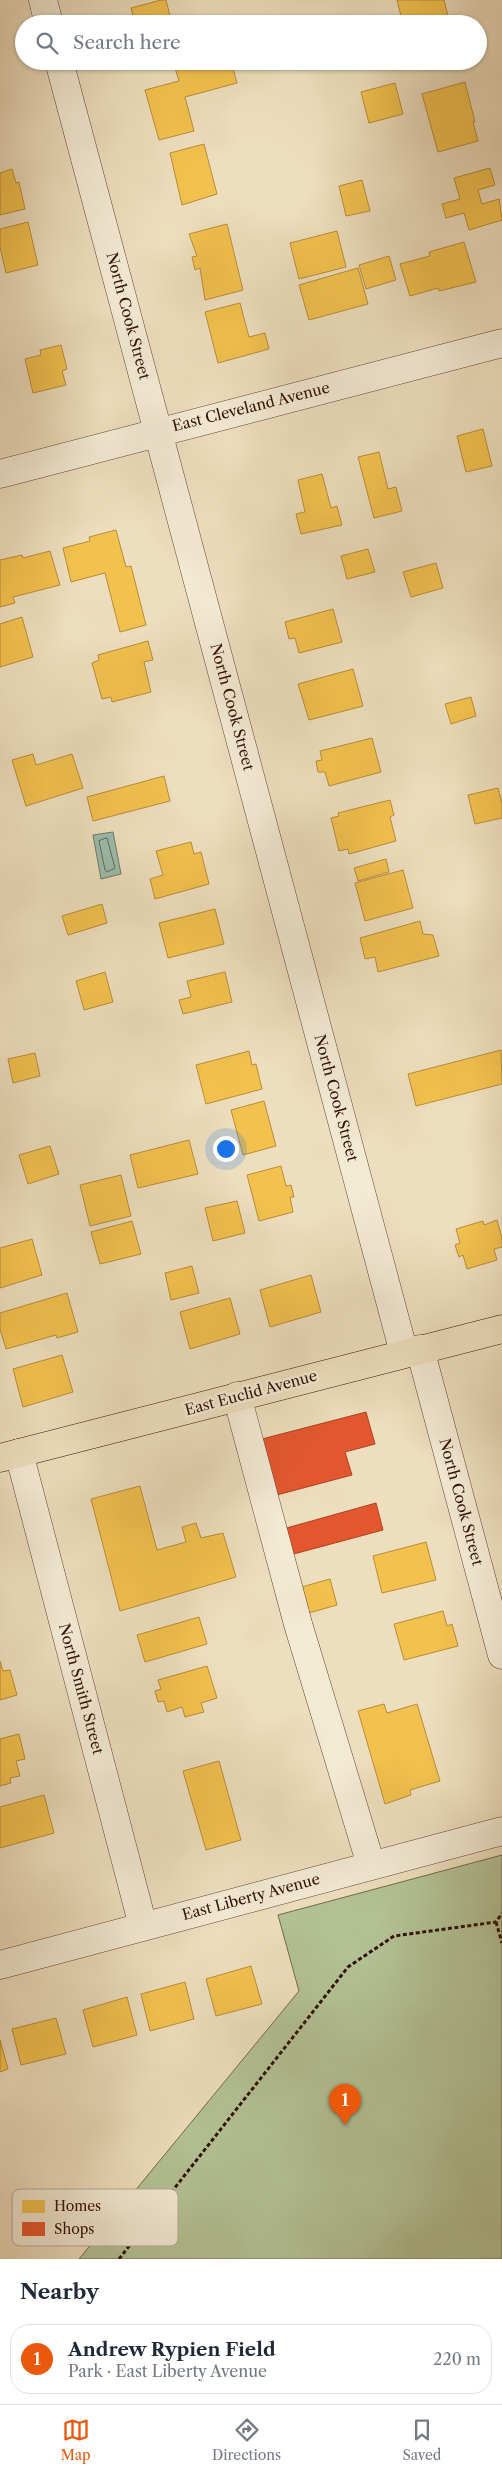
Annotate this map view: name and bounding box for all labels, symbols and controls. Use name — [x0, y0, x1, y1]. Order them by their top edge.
search box — [15, 15, 487, 70]
icon: search — [33, 29, 61, 57]
text: Search here — [73, 31, 181, 54]
street label: North Cook Street — [102, 250, 155, 382]
street label: East Cleveland Avenue — [170, 378, 332, 435]
street label: North Cook Street — [206, 641, 259, 773]
street label: North Cook Street — [310, 1032, 363, 1164]
your location — [213, 1136, 239, 1162]
street label: East Euclid Avenue — [183, 1366, 319, 1419]
street label: North Cook Street — [435, 1436, 488, 1568]
street label: North Smith Street — [55, 1621, 108, 1757]
street label: East Liberty Avenue — [180, 1869, 322, 1924]
pin: 1 — [329, 2084, 361, 2125]
legend — [12, 2189, 178, 2246]
text: Homes — [54, 2197, 101, 2215]
text: Shops — [54, 2220, 94, 2238]
text: Nearby — [20, 2279, 99, 2304]
text: Andrew Rypien Field — [68, 2338, 276, 2361]
text: 1 — [33, 2349, 41, 2369]
text: 220 m — [433, 2349, 481, 2369]
text: Park · East Liberty Avenue — [68, 2361, 267, 2381]
tab: Map — [61, 2416, 91, 2464]
tab: Directions — [212, 2416, 281, 2464]
tab: Saved — [402, 2416, 441, 2464]

